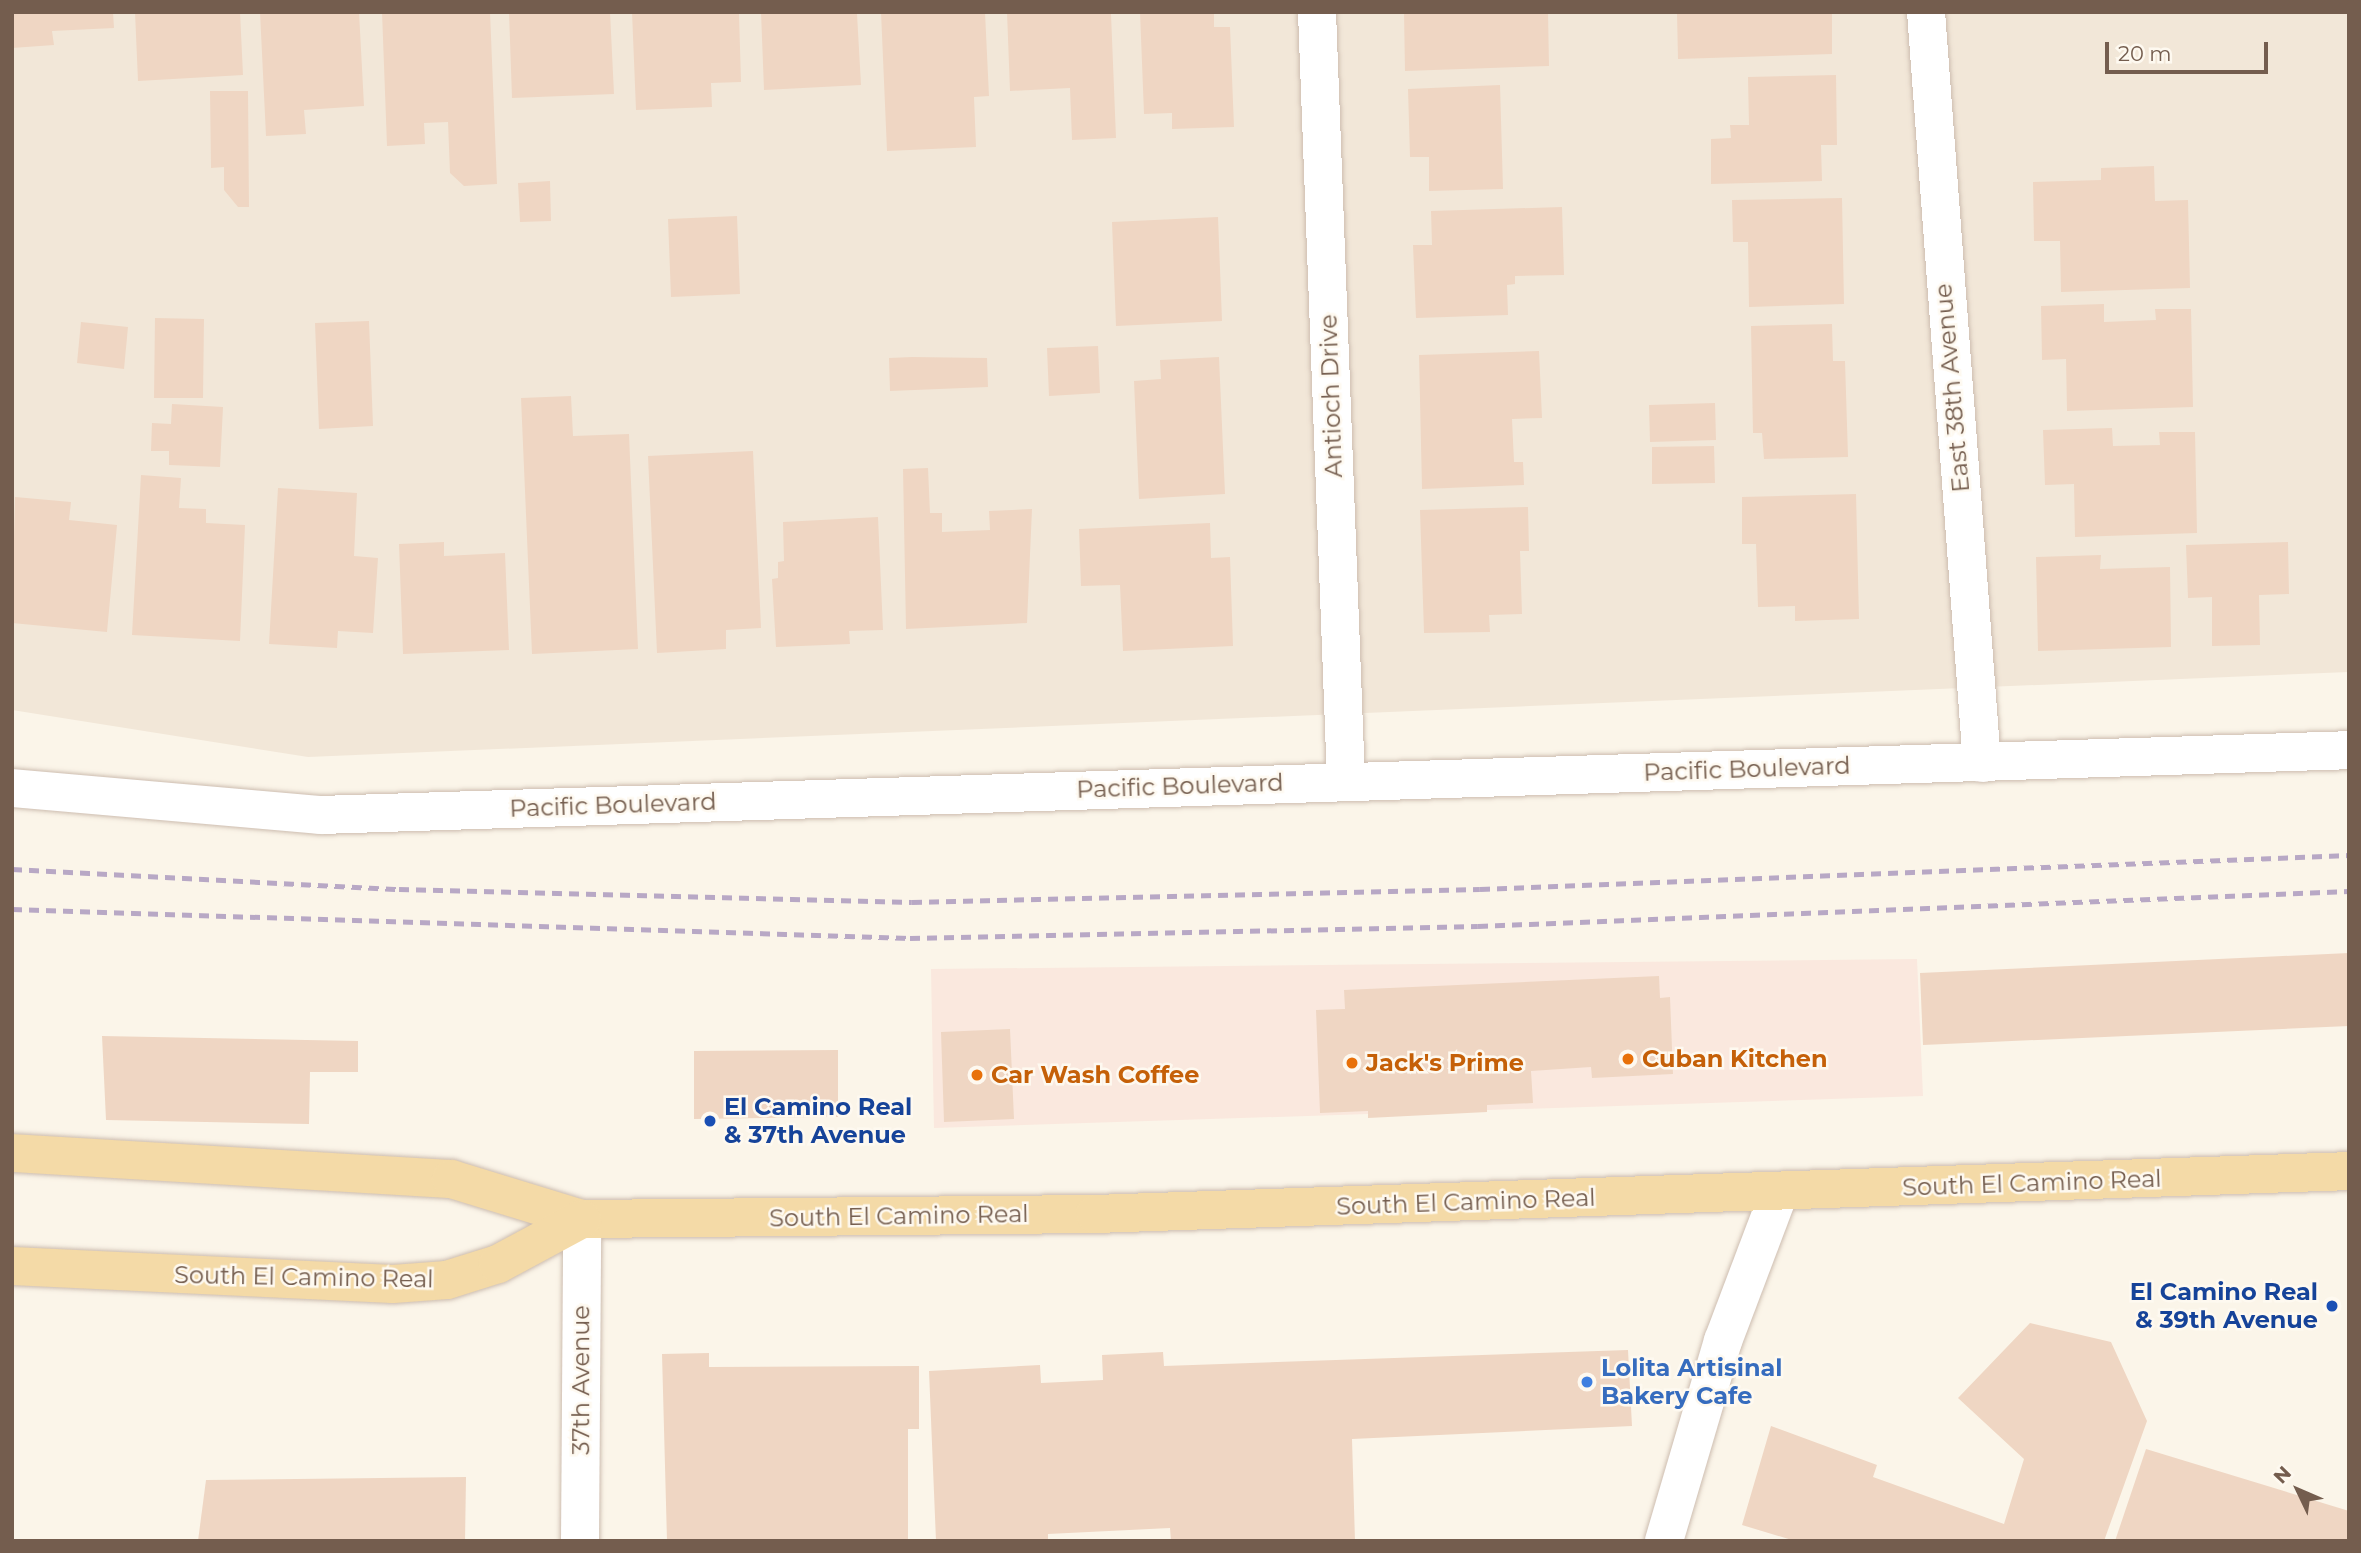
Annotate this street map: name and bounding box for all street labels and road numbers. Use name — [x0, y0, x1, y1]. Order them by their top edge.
street label: East 38th Avenue — [1929, 282, 1975, 494]
street label: Antioch Drive — [1314, 314, 1348, 478]
street label: Pacific Boulevard — [1643, 751, 1851, 787]
street label: Pacific Boulevard — [1076, 768, 1284, 804]
street label: Pacific Boulevard — [509, 787, 717, 823]
street label: South El Camino Real — [1902, 1164, 2162, 1202]
street label: South El Camino Real — [1336, 1183, 1596, 1221]
street label: South El Camino Real — [769, 1199, 1029, 1233]
street label: South El Camino Real — [174, 1260, 434, 1294]
street label: 37th Avenue — [567, 1305, 595, 1455]

